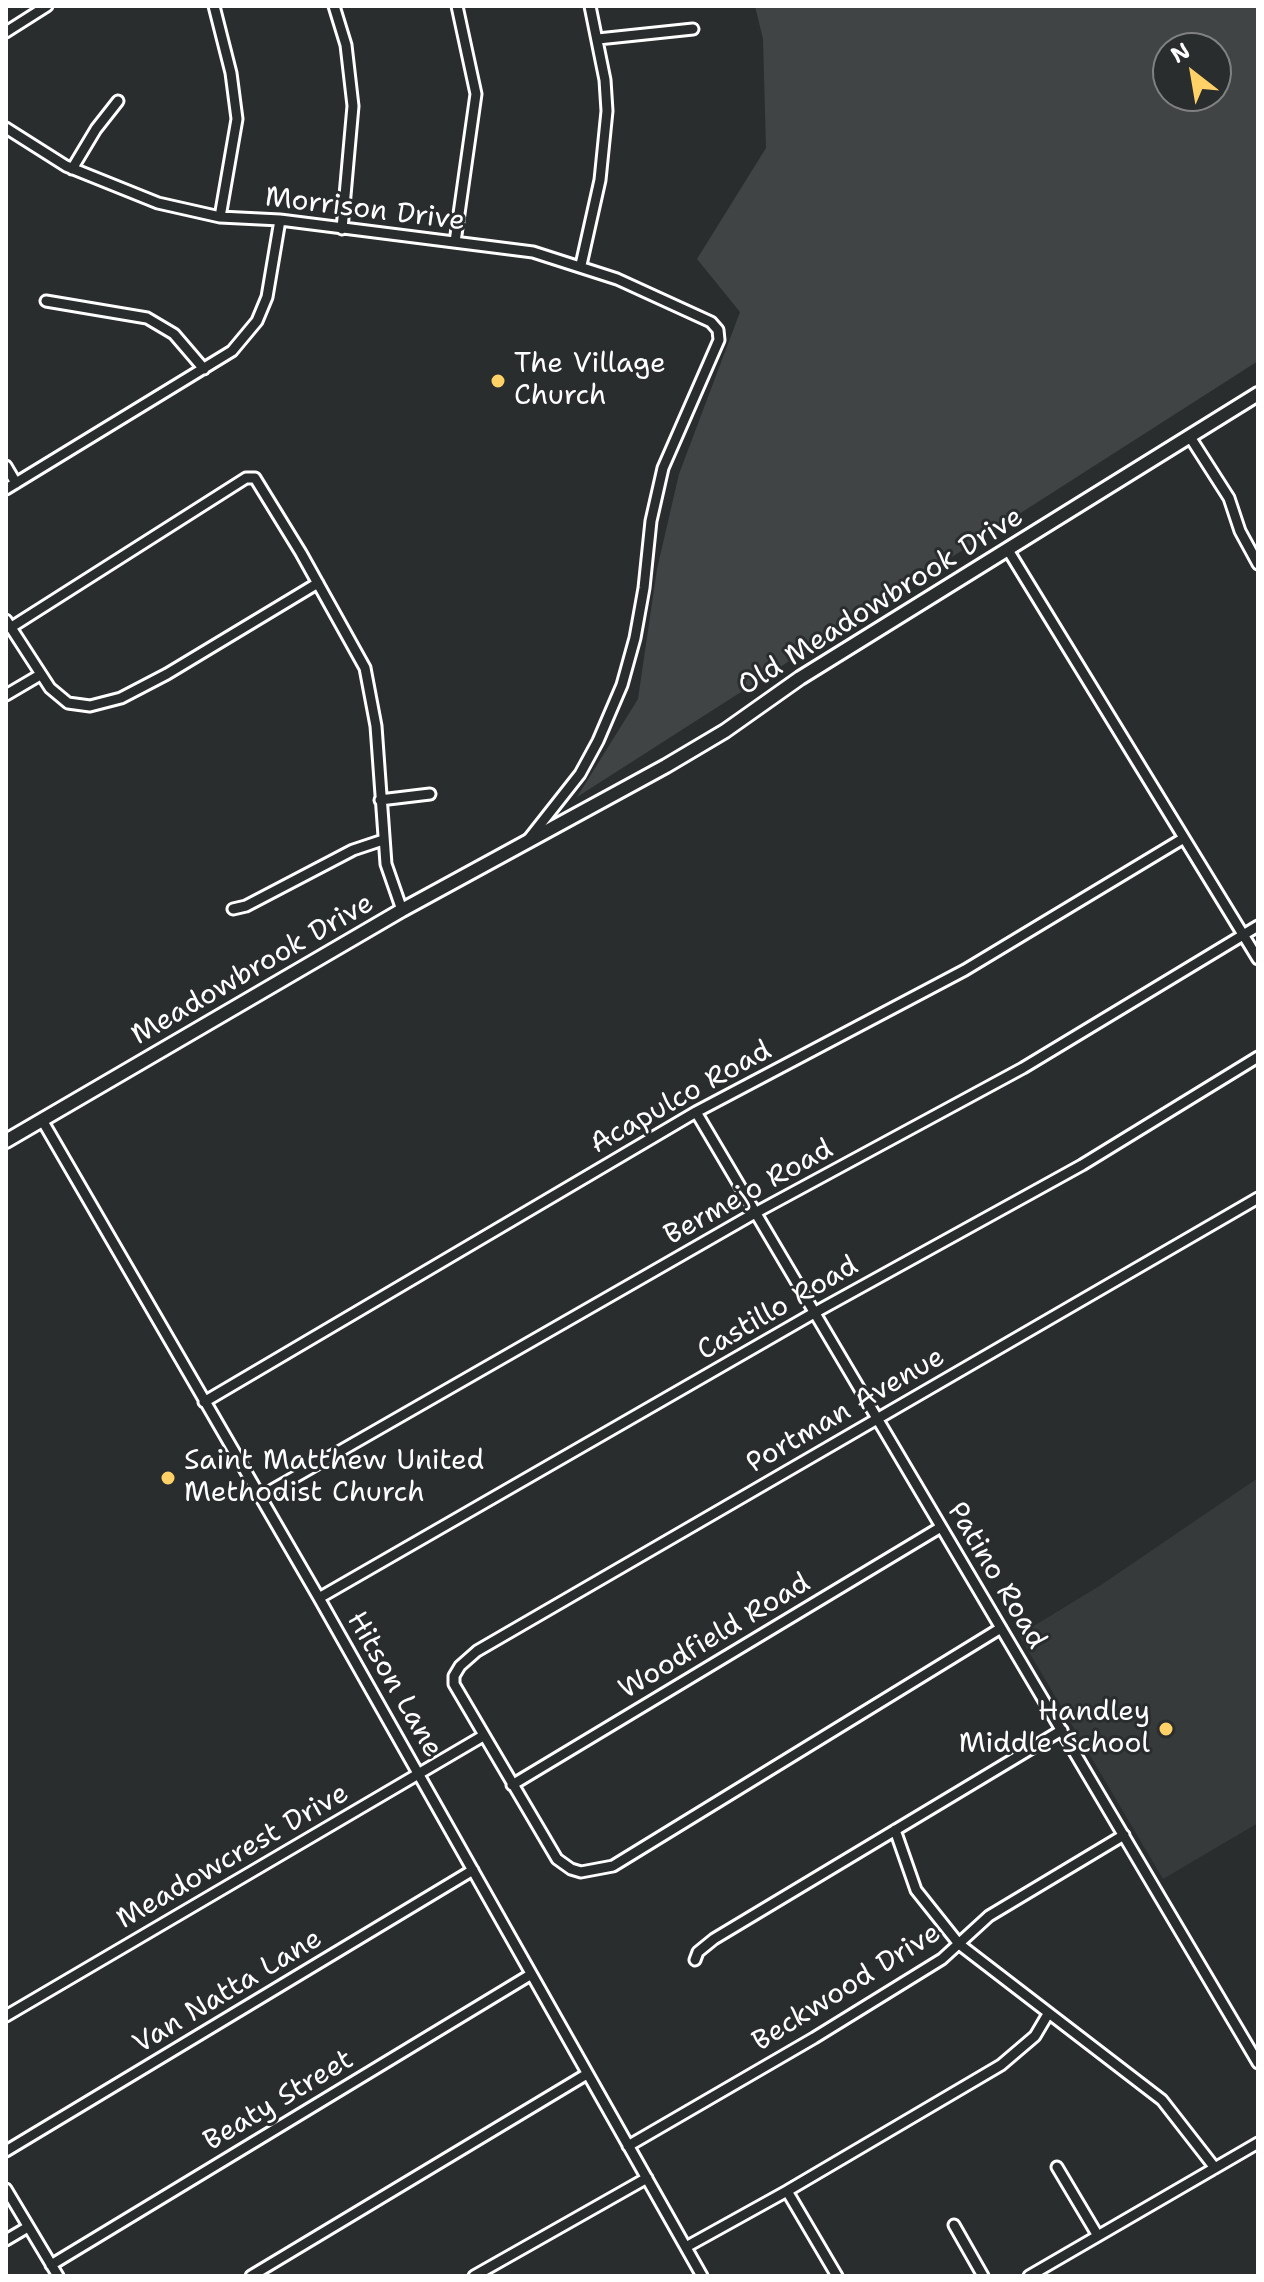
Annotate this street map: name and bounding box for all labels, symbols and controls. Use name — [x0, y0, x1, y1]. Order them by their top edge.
north arrow — [1152, 32, 1232, 112]
text: N — [1165, 36, 1195, 70]
street label: Morrison Drive — [263, 181, 467, 239]
place label: The Village Church — [514, 348, 666, 414]
marker: The Village Church — [489, 372, 507, 390]
street label: Old Meadowbrook Drive — [732, 500, 1030, 704]
street label: Meadowbrook Drive — [126, 887, 380, 1053]
street label: Acapulco Road — [584, 1034, 778, 1162]
street label: Bermejo Road — [659, 1133, 839, 1253]
street label: Castillo Road — [692, 1249, 864, 1369]
street label: Portman Avenue — [741, 1341, 951, 1481]
place label: Saint Matthew United Methodist Church — [184, 1445, 484, 1511]
marker: Saint Matthew United Methodist Church — [159, 1469, 177, 1487]
street label: Patino Road — [939, 1497, 1053, 1655]
street label: Woodfield Road — [613, 1567, 817, 1707]
street label: Hitson Lane — [339, 1606, 449, 1764]
place label: Handley Middle School — [959, 1696, 1150, 1762]
marker: Handley Middle School — [1157, 1720, 1175, 1738]
street label: Meadowcrest Drive — [111, 1777, 355, 1937]
street label: Beckwood Drive — [747, 1917, 947, 2059]
street label: Van Natta Lane — [128, 1922, 328, 2062]
street label: Beaty Street — [198, 2043, 360, 2159]

